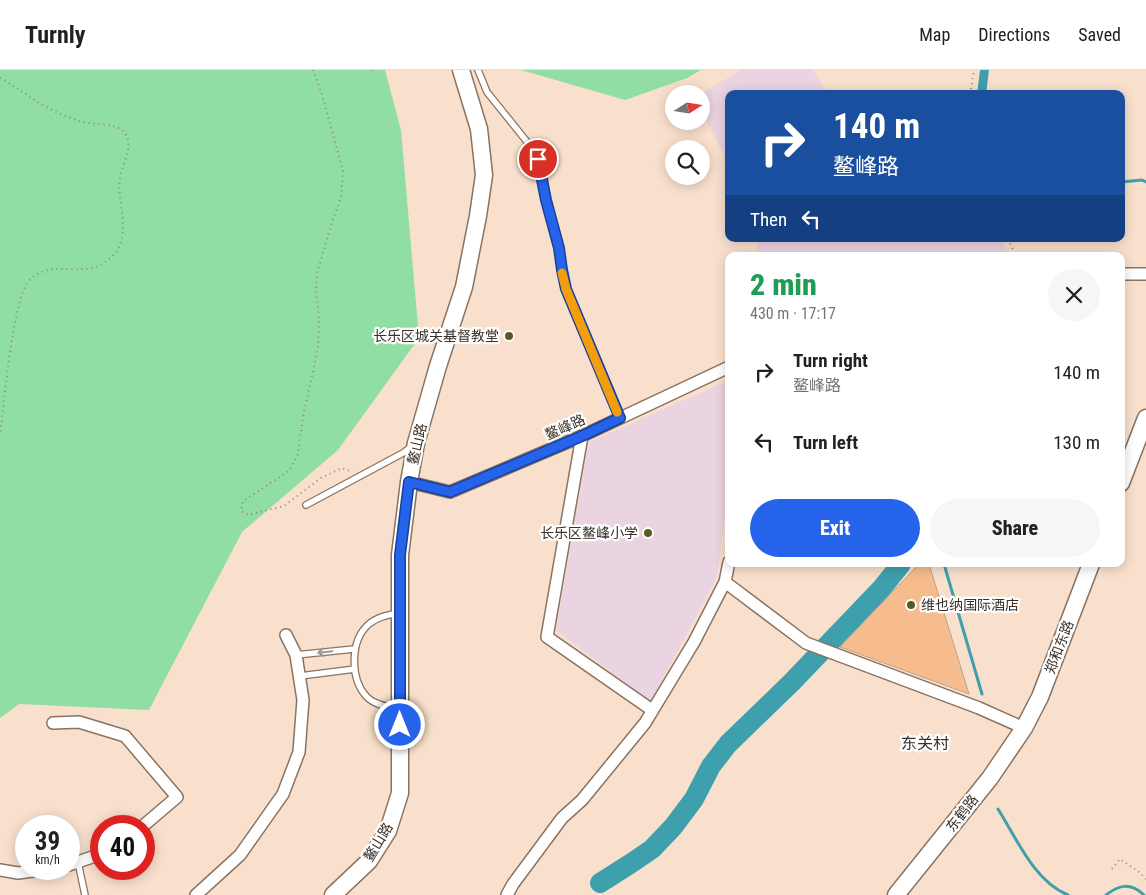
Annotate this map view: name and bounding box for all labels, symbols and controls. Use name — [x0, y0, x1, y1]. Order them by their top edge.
text: Turnly — [25, 21, 86, 49]
text: Map — [919, 24, 950, 45]
text: Directions — [978, 24, 1050, 45]
text: Saved — [1078, 24, 1121, 45]
north arrow — [665, 85, 710, 130]
map controls — [665, 85, 710, 185]
text: 140 m — [833, 106, 920, 147]
icon: right — [750, 110, 815, 175]
pin — [517, 138, 559, 180]
button: search — [665, 140, 710, 185]
icon: arrive — [524, 145, 552, 173]
text: 鳌峰路 — [833, 154, 899, 179]
icon: left — [797, 205, 825, 233]
text: Then — [750, 208, 787, 231]
text: 2 min — [750, 267, 817, 302]
button: close — [1048, 269, 1100, 321]
text: 430 m · 17:17 — [750, 304, 836, 323]
place label: 长乐区城关基督教堂 — [373, 328, 499, 344]
marker: 长乐区城关基督教堂 — [503, 330, 515, 342]
text: Turn right — [793, 349, 868, 372]
icon: right — [750, 358, 778, 386]
text: 140 m — [1053, 361, 1100, 384]
text: 鳌峰路 — [793, 376, 841, 395]
street label: 鳌峰路 — [543, 411, 587, 443]
street label: 鳌山路 — [404, 422, 430, 466]
icon: left — [750, 428, 778, 456]
text: Turn left — [793, 431, 858, 454]
text: 130 m — [1053, 431, 1100, 454]
button: Exit — [750, 499, 920, 557]
button: Share — [930, 499, 1100, 557]
place label: 长乐区鳌峰小学 — [540, 525, 638, 541]
marker: 长乐区鳌峰小学 — [642, 527, 654, 539]
place label: 维也纳国际酒店 — [921, 597, 1019, 613]
marker: 维也纳国际酒店 — [905, 599, 917, 611]
street label: 郑和东路 — [1041, 618, 1077, 676]
one-way arrow — [317, 647, 333, 657]
position arrow — [373, 698, 425, 750]
district label: 东关村 — [901, 734, 949, 753]
street label: 东鹤路 — [943, 792, 981, 834]
speed limit sign: 40 — [90, 815, 155, 880]
street label: 鳌山路 — [360, 820, 396, 864]
text: 39 — [35, 827, 60, 856]
text: km/h — [35, 853, 60, 867]

